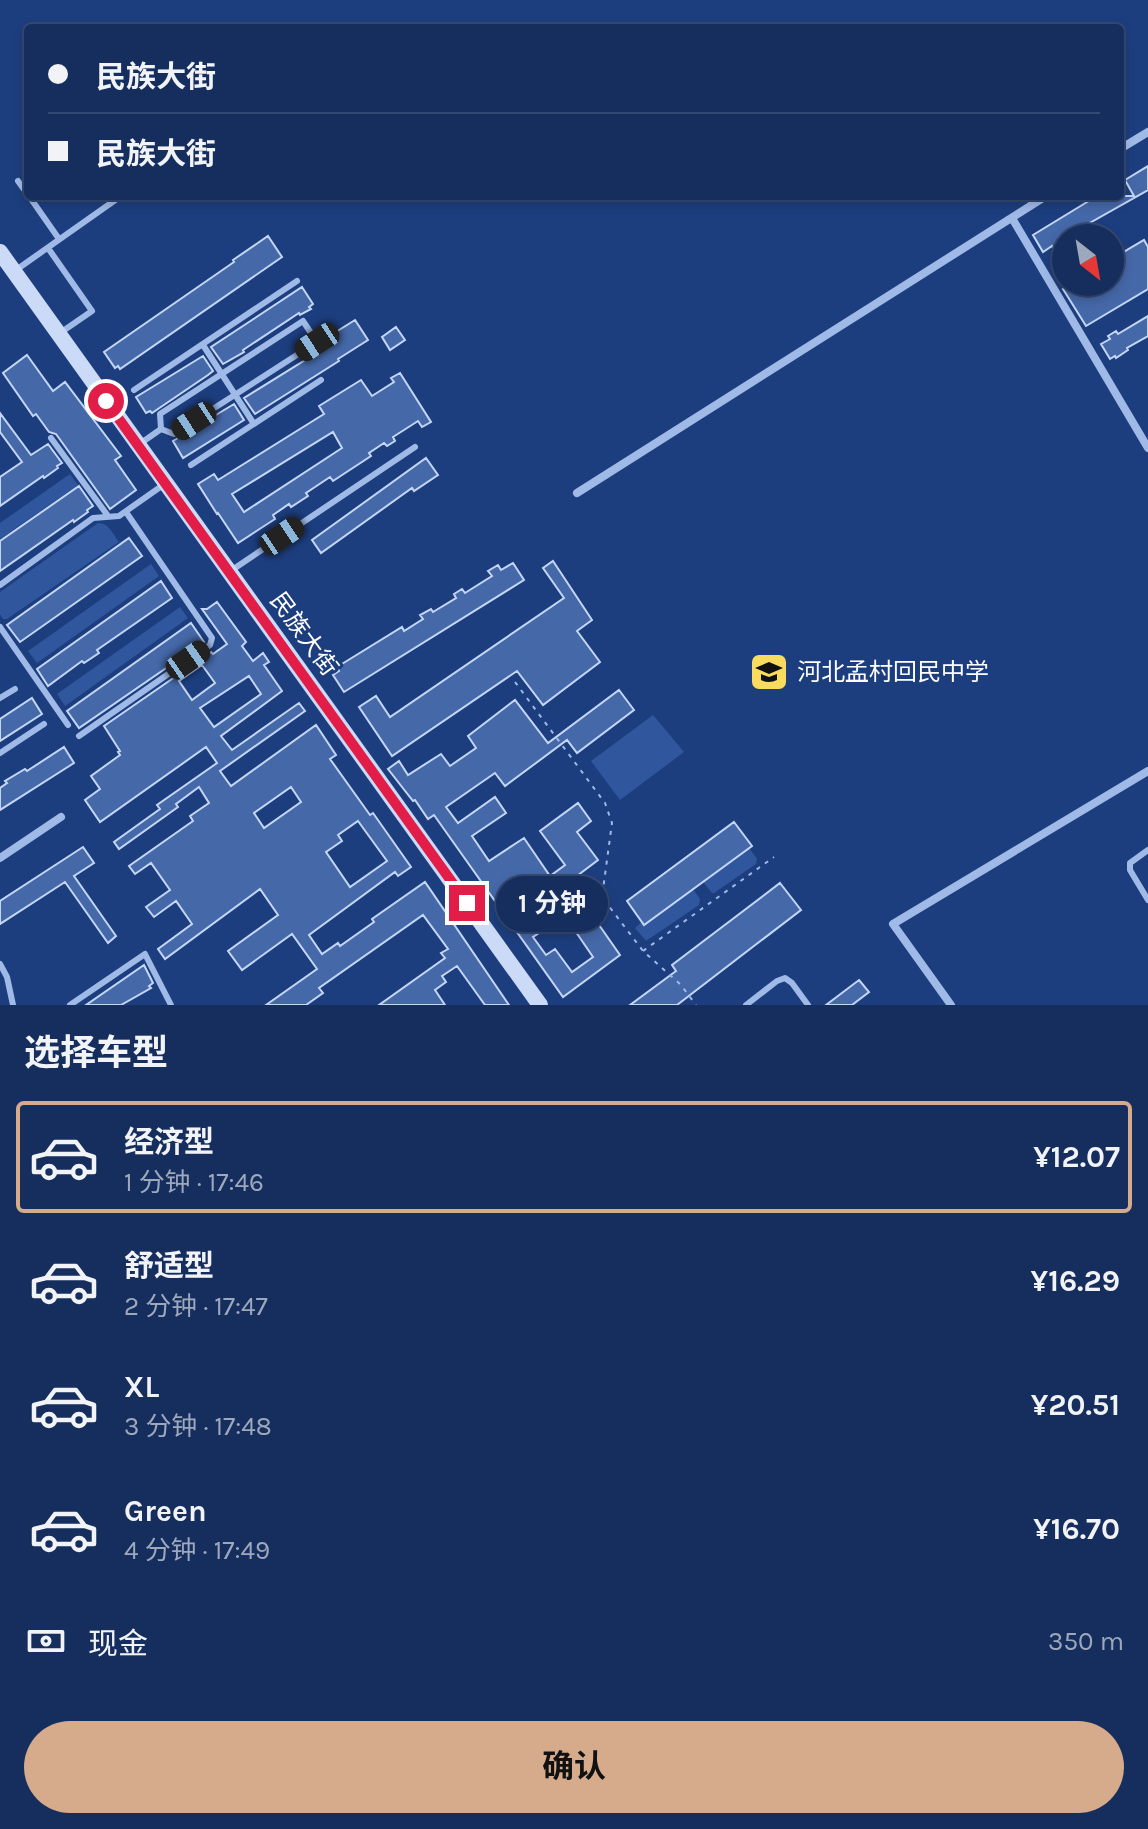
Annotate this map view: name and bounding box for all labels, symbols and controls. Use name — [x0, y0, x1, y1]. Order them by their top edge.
text: 民族大街 — [96, 59, 216, 95]
text: 民族大街 — [96, 136, 216, 172]
north arrow — [1052, 224, 1124, 296]
map controls — [1052, 224, 1124, 296]
car — [290, 319, 344, 365]
route start — [88, 383, 124, 419]
car — [167, 398, 221, 444]
car — [255, 513, 309, 559]
street label: 民族大街 — [264, 587, 344, 681]
car — [161, 636, 215, 684]
school or university icon: 河北孟村回民中学 — [748, 651, 790, 693]
place label: 河北孟村回民中学 — [797, 658, 989, 686]
callout: 1 分钟 — [495, 875, 607, 931]
route end — [449, 885, 485, 921]
text: 1 分钟 — [518, 888, 586, 919]
text: 选择车型 — [24, 1032, 168, 1074]
icon: car — [28, 1121, 100, 1193]
text: 经济型 — [124, 1124, 214, 1160]
text: ¥12.07 — [1033, 1139, 1120, 1175]
text: 1 分钟 · 17:46 — [124, 1167, 264, 1198]
icon: car — [28, 1245, 100, 1317]
text: 舒适型 — [124, 1248, 214, 1284]
text: ¥16.29 — [1031, 1263, 1120, 1299]
text: 2 分钟 · 17:47 — [124, 1291, 268, 1322]
icon: car — [28, 1369, 100, 1441]
text: XL — [124, 1369, 159, 1405]
text: ¥20.51 — [1031, 1387, 1120, 1423]
text: 3 分钟 · 17:48 — [124, 1411, 272, 1442]
icon: car — [28, 1493, 100, 1565]
text: Green — [124, 1493, 207, 1529]
text: ¥16.70 — [1033, 1511, 1120, 1547]
text: 4 分钟 · 17:49 — [124, 1535, 270, 1566]
icon: cash — [24, 1619, 68, 1663]
text: 现金 — [88, 1626, 148, 1662]
text: 350 m — [1048, 1626, 1124, 1657]
button: 确认 — [24, 1721, 1124, 1813]

